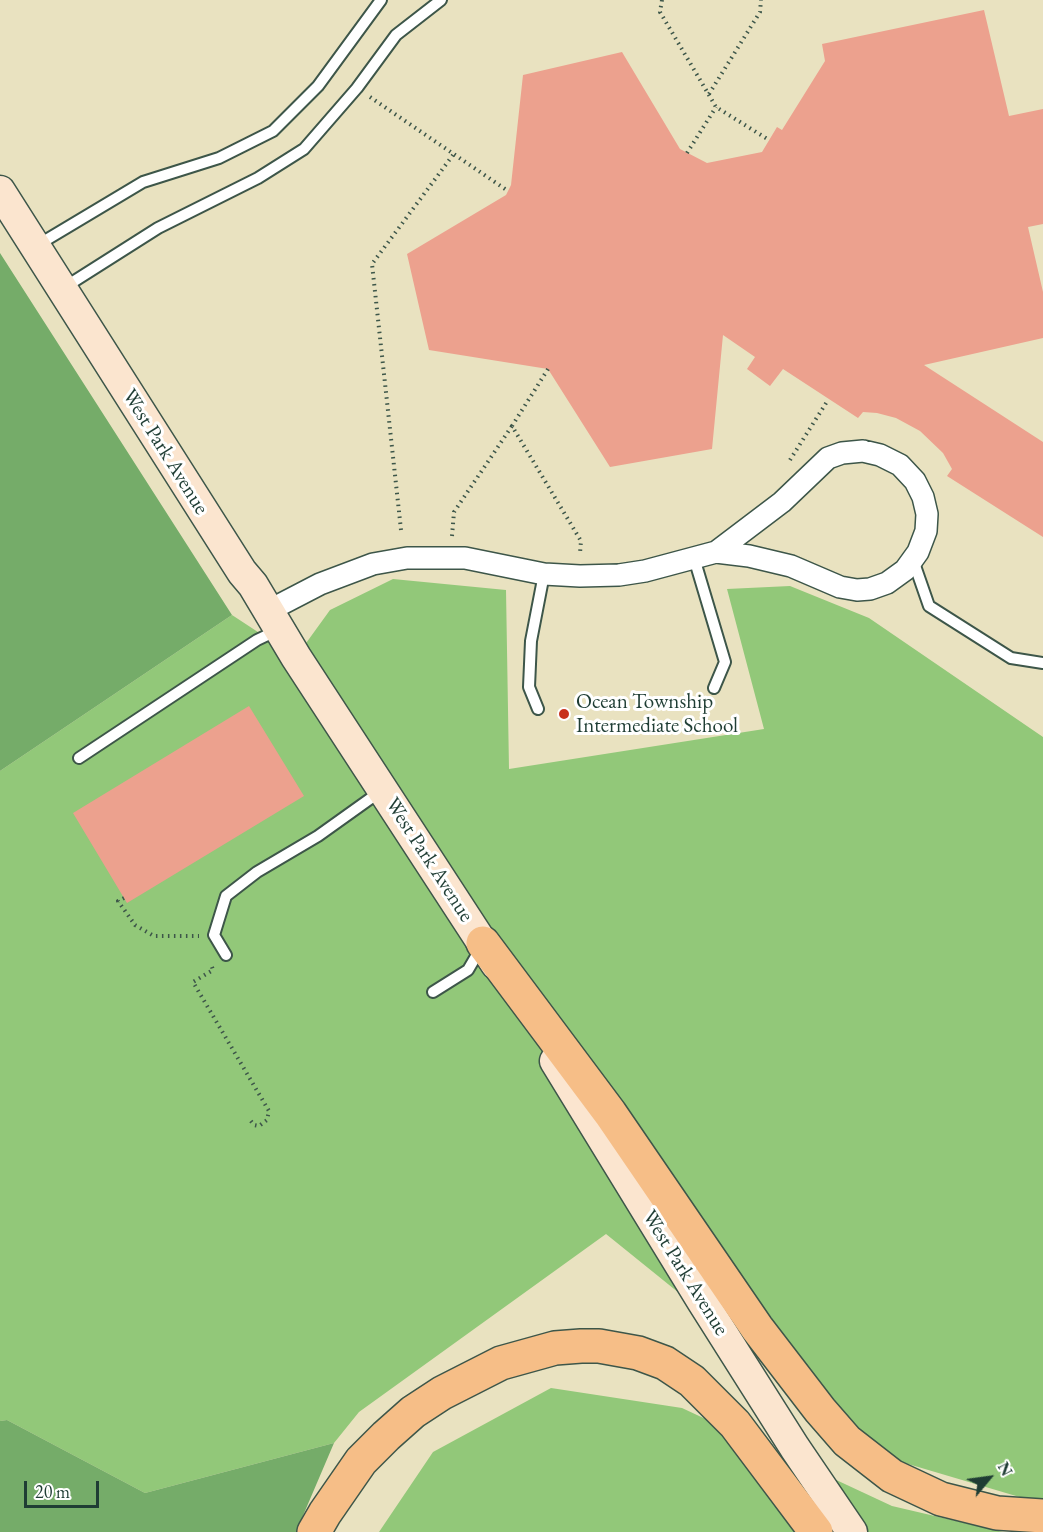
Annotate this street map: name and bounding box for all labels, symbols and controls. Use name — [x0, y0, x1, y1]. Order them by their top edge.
street label: West Park Avenue — [116, 385, 214, 519]
place label: Ocean Township Intermediate School — [576, 689, 738, 739]
marker: Ocean Township Intermediate School — [557, 707, 571, 721]
street label: West Park Avenue — [379, 793, 479, 927]
street label: West Park Avenue — [636, 1206, 734, 1340]
north arrow — [959, 1448, 1019, 1508]
text: N — [993, 1458, 1018, 1480]
scale bar — [27, 1469, 102, 1507]
text: 20 m — [35, 1480, 70, 1503]

